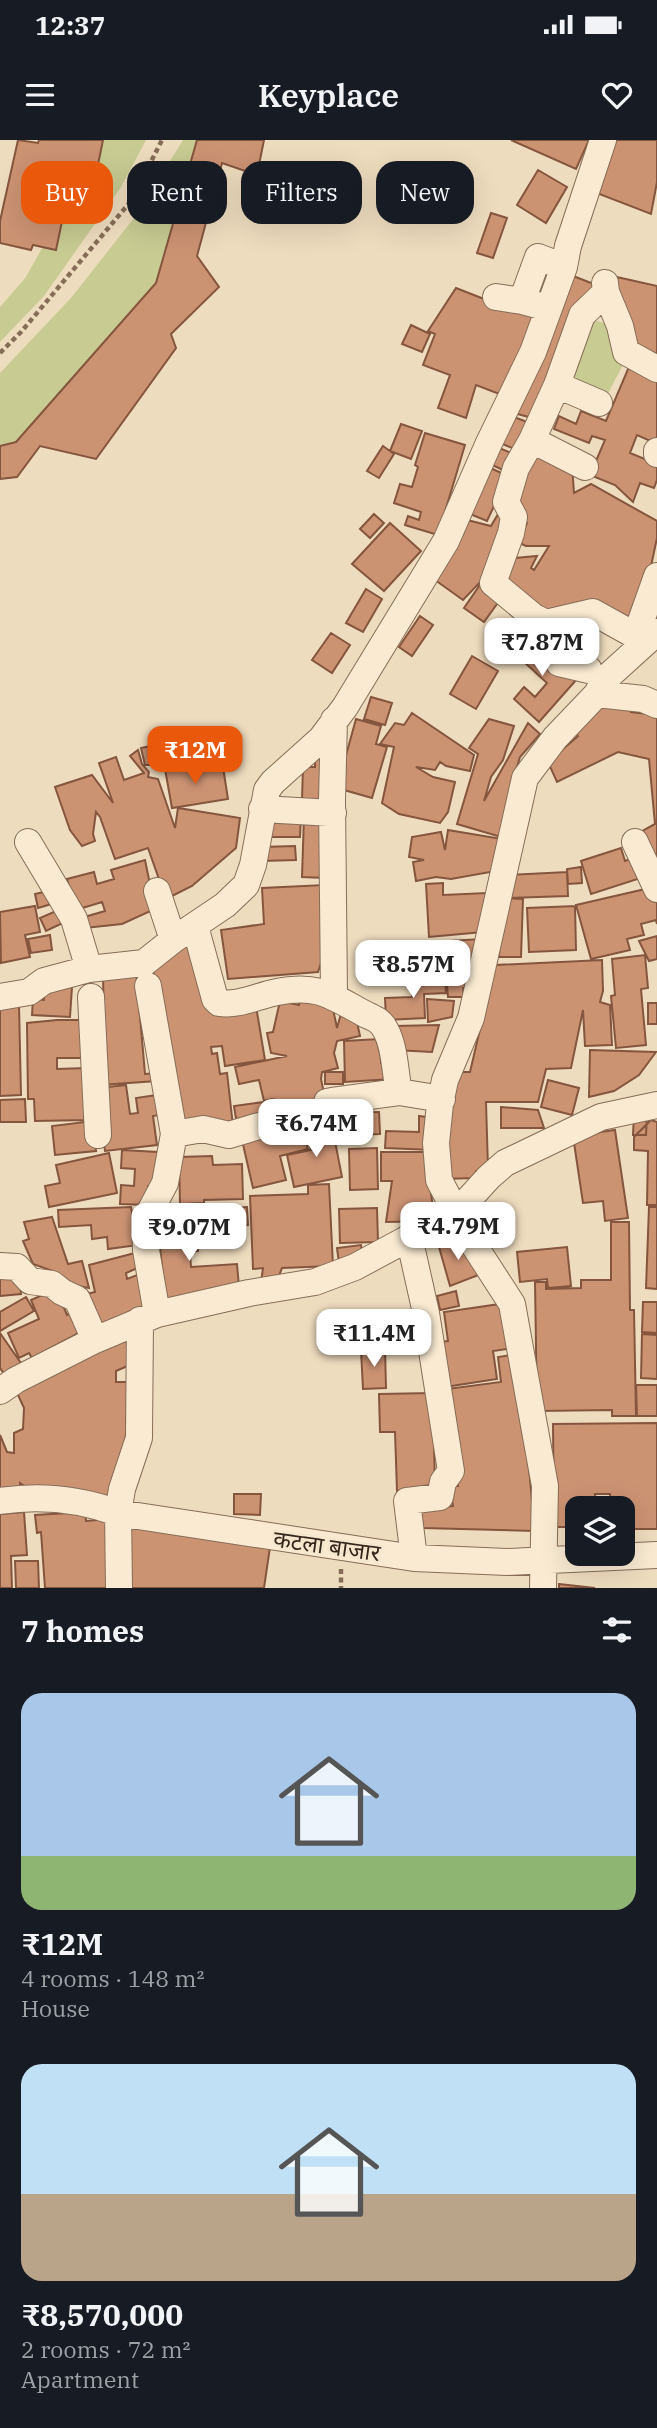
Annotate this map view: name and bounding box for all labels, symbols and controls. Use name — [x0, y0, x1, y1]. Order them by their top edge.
text: 12:37 — [35, 8, 105, 42]
text: Keyplace — [258, 74, 399, 116]
icon: menu — [21, 76, 59, 114]
icon: heart — [598, 76, 636, 114]
chip: Buy — [21, 161, 113, 224]
chip: Rent — [127, 161, 227, 224]
chip: Filters — [241, 161, 362, 224]
chip: New — [376, 161, 474, 224]
pin: ₹7.87M — [485, 618, 599, 678]
text: ₹7.87M — [500, 626, 584, 656]
pin: ₹12M — [154, 726, 236, 786]
text: ₹12M — [164, 734, 226, 764]
pin: ₹8.57M — [356, 940, 470, 1000]
text: ₹8.57M — [371, 948, 455, 978]
pin: ₹6.74M — [259, 1100, 373, 1159]
text: ₹6.74M — [274, 1107, 358, 1137]
pin: ₹4.79M — [401, 1202, 515, 1262]
pin: ₹9.07M — [132, 1204, 246, 1263]
text: ₹4.79M — [416, 1210, 500, 1240]
text: ₹9.07M — [147, 1211, 231, 1241]
pin: ₹11.4M — [317, 1310, 431, 1369]
text: ₹11.4M — [332, 1317, 416, 1347]
map controls — [565, 1496, 635, 1566]
button: layers — [565, 1496, 635, 1566]
street label: कटला बाजार — [272, 1523, 383, 1567]
text: 7 homes — [21, 1611, 144, 1650]
icon: filters — [598, 1611, 636, 1649]
icon: home — [266, 1738, 392, 1864]
text: ₹12M — [21, 1924, 103, 1963]
text: 4 rooms · 148 m² — [21, 1963, 204, 1993]
text: House — [21, 1993, 90, 2023]
icon: home — [266, 2109, 392, 2235]
text: ₹8,570,000 — [21, 2295, 183, 2334]
text: 2 rooms · 72 m² — [21, 2334, 191, 2364]
text: Apartment — [21, 2364, 139, 2394]

